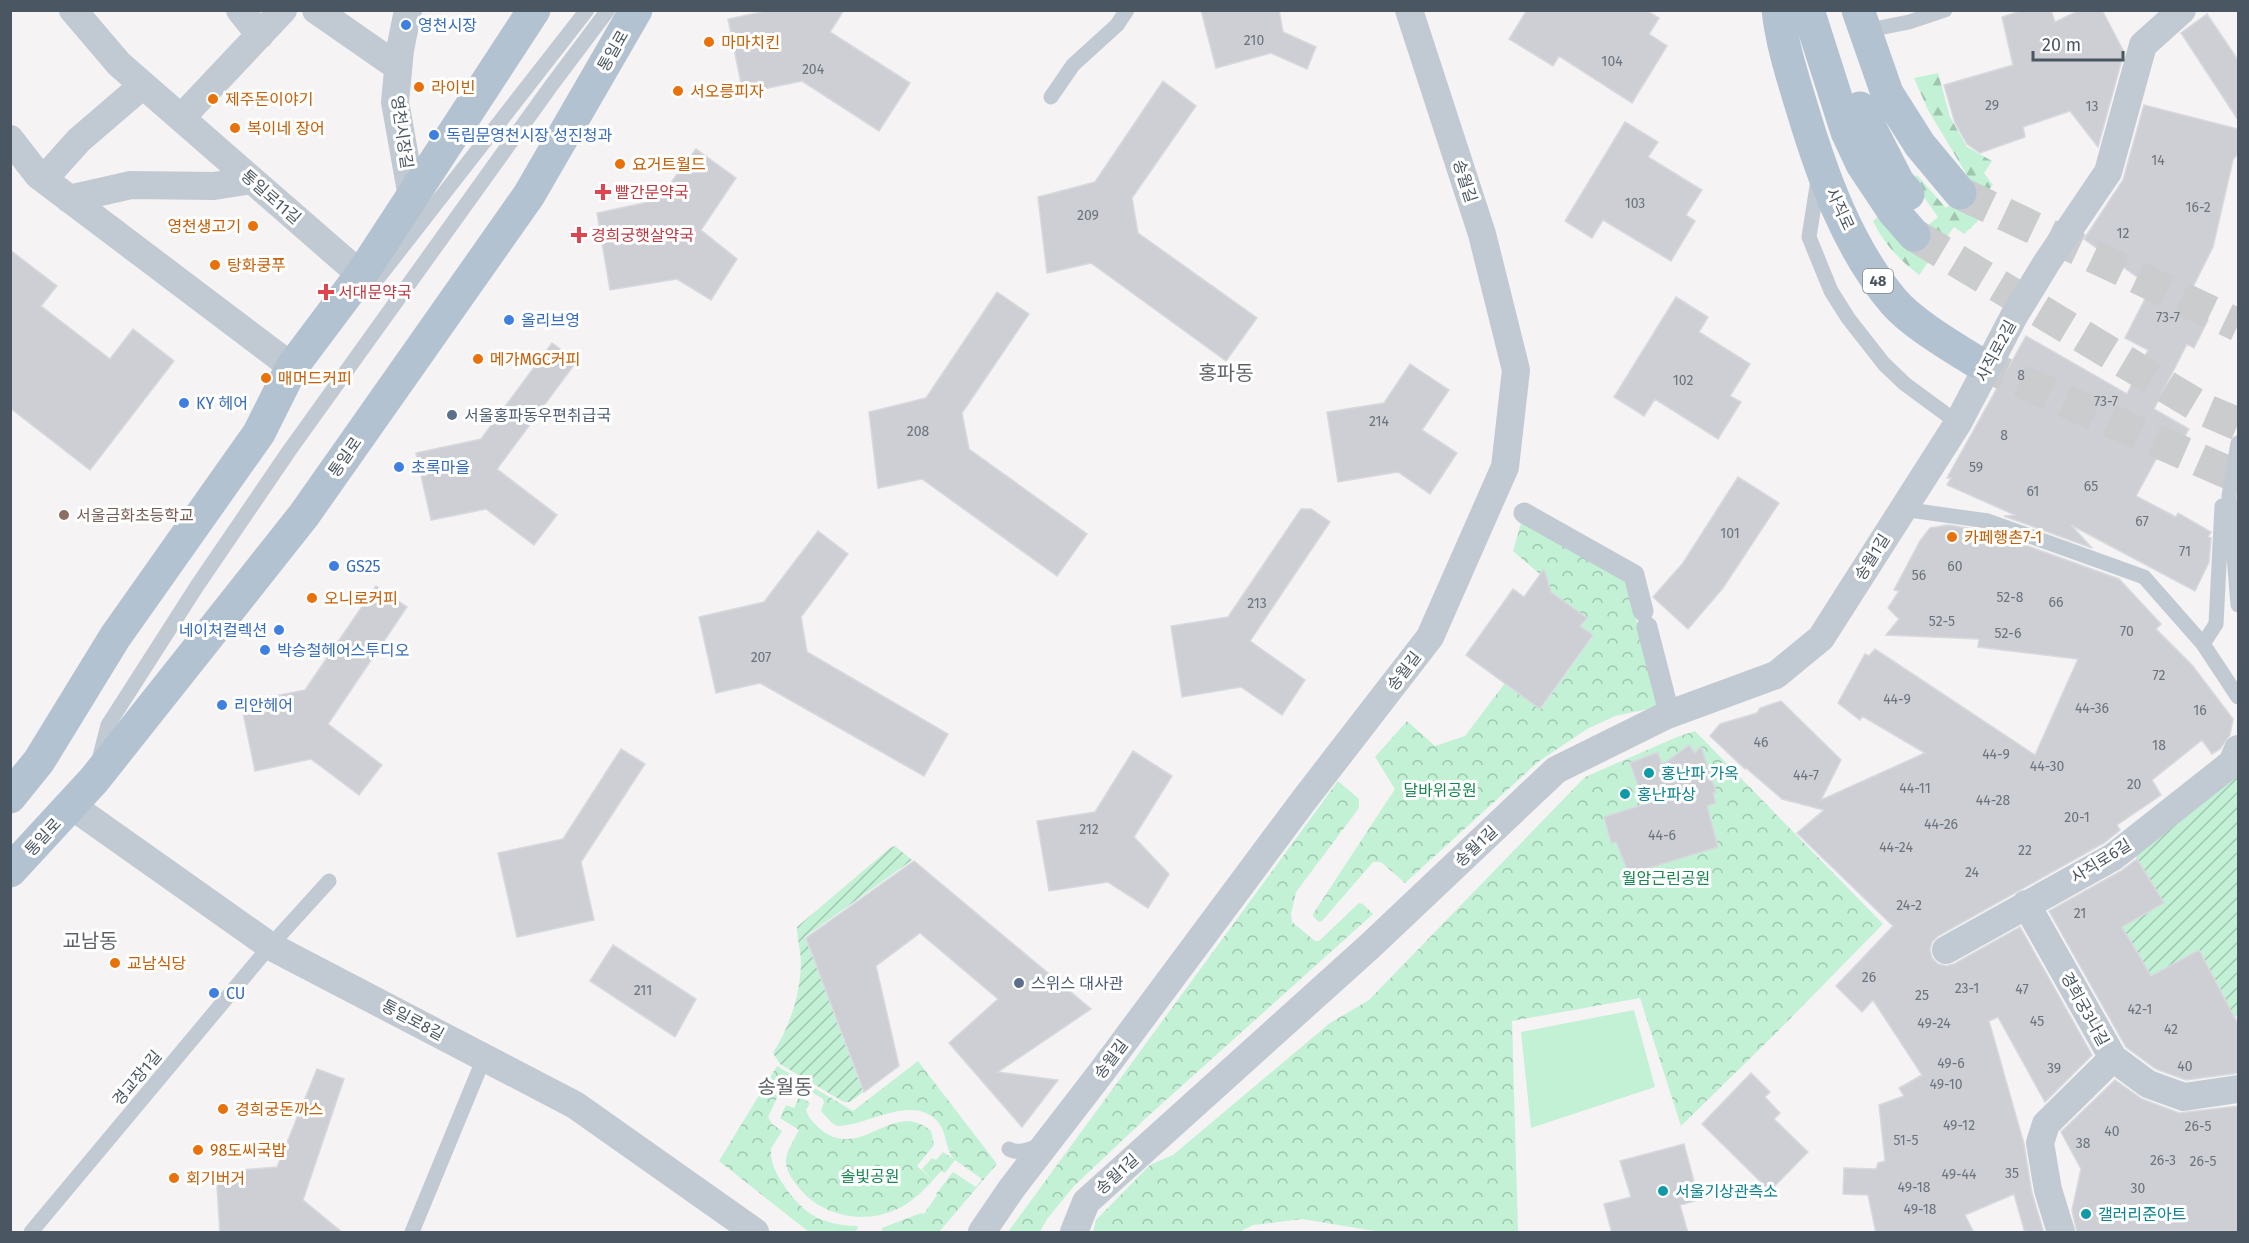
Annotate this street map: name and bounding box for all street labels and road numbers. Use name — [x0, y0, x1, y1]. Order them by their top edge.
street label: 통일로 — [594, 27, 632, 75]
street label: 영천시장길 — [387, 94, 417, 170]
street label: 송월길 — [1449, 157, 1481, 205]
street label: 통일로11길 — [237, 166, 305, 228]
street label: 사직로 — [1822, 185, 1858, 233]
road number: 48 — [1863, 269, 1893, 293]
street label: 사직로2길 — [1972, 317, 2020, 385]
street label: 통일로 — [325, 433, 366, 481]
street label: 송월1길 — [1850, 530, 1894, 584]
street label: 송월길 — [1383, 648, 1425, 694]
street label: 통일로 — [21, 814, 65, 860]
street label: 송월1길 — [1451, 822, 1501, 870]
street label: 사직로6길 — [2067, 835, 2135, 887]
street label: 경희궁3나길 — [2057, 969, 2113, 1049]
street label: 통일로8길 — [379, 996, 447, 1044]
street label: 송월길 — [1090, 1036, 1132, 1082]
street label: 경교장1길 — [109, 1047, 165, 1109]
street label: 송월1길 — [1092, 1150, 1142, 1198]

